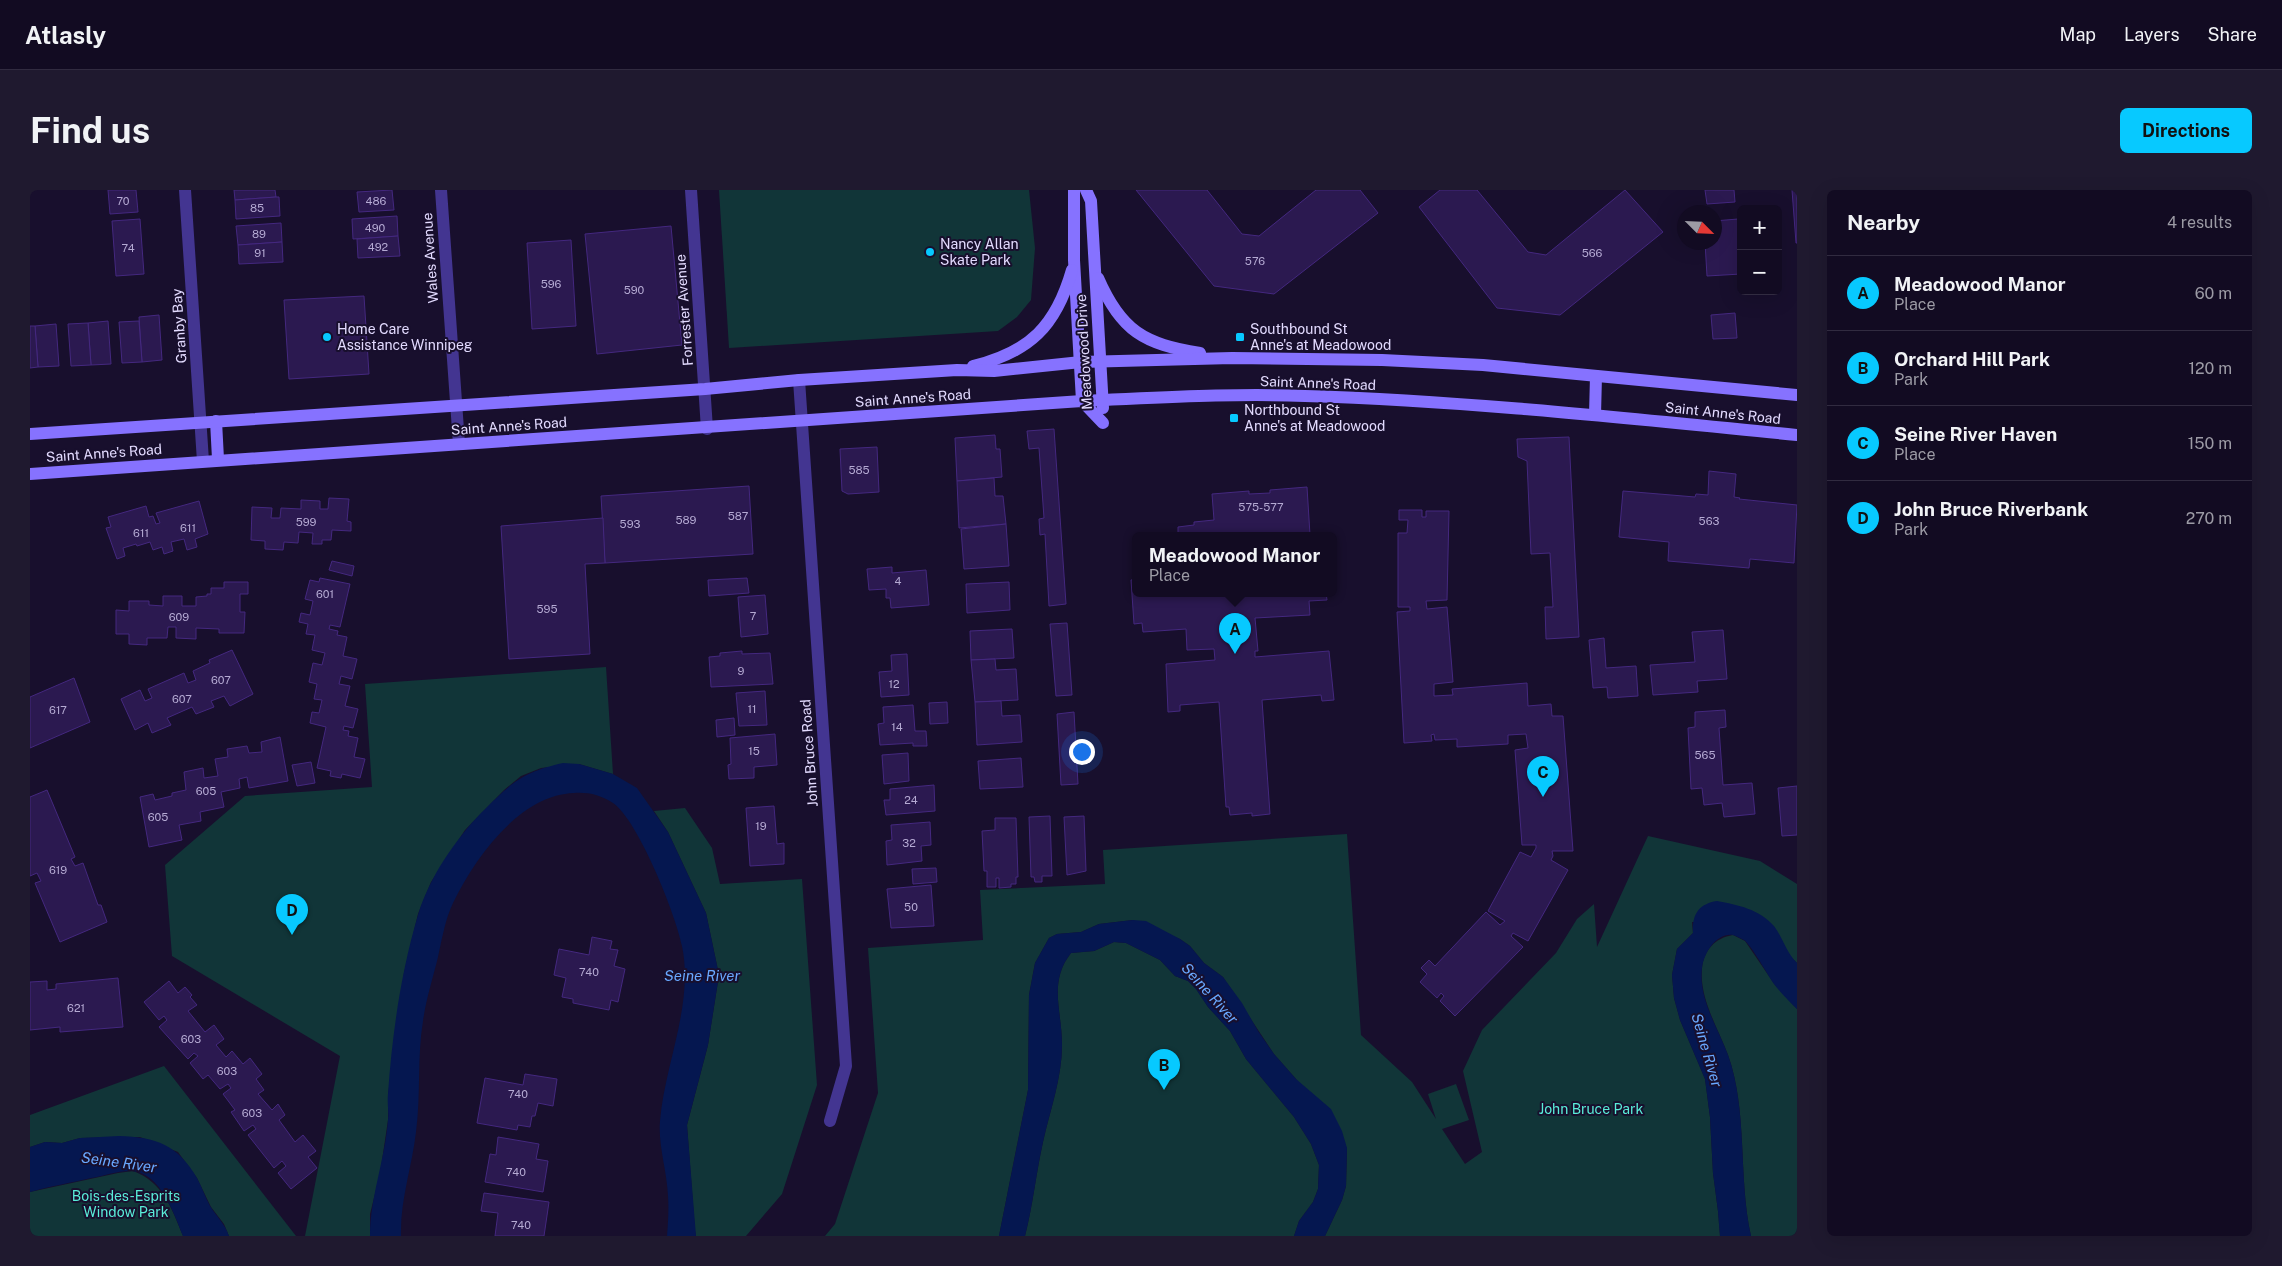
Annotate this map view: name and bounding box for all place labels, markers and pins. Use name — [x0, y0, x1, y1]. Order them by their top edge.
place label: Nancy Allan Skate Park — [940, 236, 1019, 268]
marker: Nancy Allan Skate Park — [924, 246, 936, 258]
place label: Home Care Assistance Winnipeg — [337, 321, 473, 353]
place label: Southbound St Anne's at Meadowood — [1250, 321, 1391, 353]
marker: Home Care Assistance Winnipeg — [321, 331, 333, 343]
marker: Southbound St Anne's at Meadowood — [1234, 331, 1246, 343]
place label: Northbound St Anne's at Meadowood — [1244, 402, 1385, 434]
marker: Northbound St Anne's at Meadowood — [1228, 412, 1240, 424]
pin: A — [1219, 613, 1251, 654]
pin: C — [1527, 756, 1559, 797]
pin: D — [276, 894, 308, 935]
pin: B — [1148, 1049, 1180, 1090]

